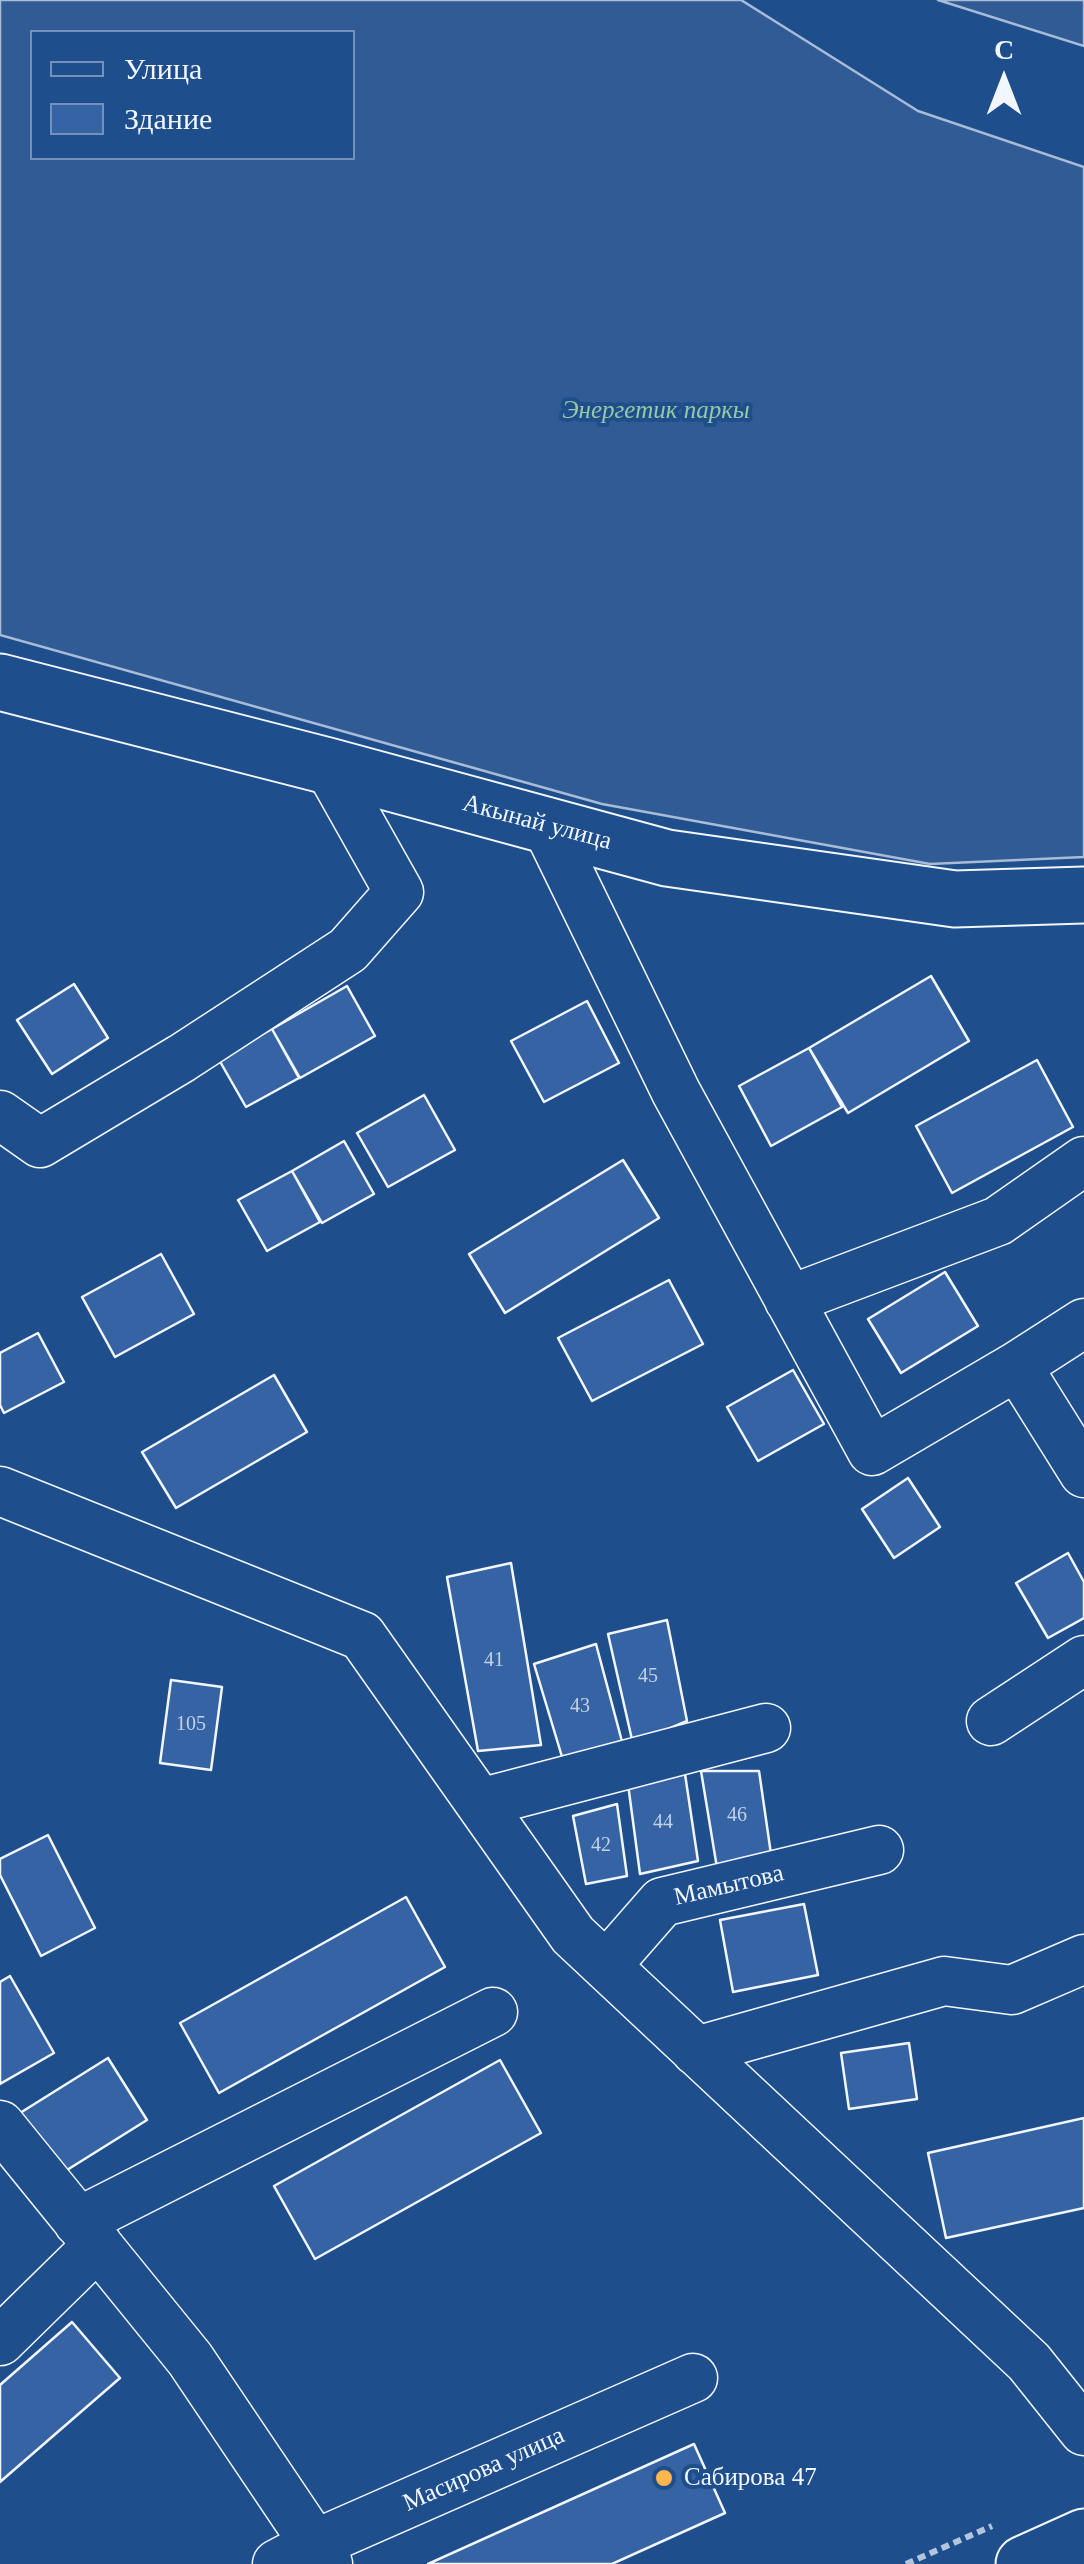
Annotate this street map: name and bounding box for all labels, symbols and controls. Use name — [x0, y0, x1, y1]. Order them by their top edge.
legend — [30, 30, 355, 160]
north arrow — [954, 30, 1054, 130]
text: С — [994, 34, 1014, 65]
text: Улица — [124, 52, 202, 85]
text: Здание — [124, 102, 212, 135]
park label: Энергетик паркы — [562, 396, 750, 426]
street label: Акынай улица — [459, 789, 615, 857]
house number: 41 — [484, 1649, 504, 1673]
house number: 45 — [638, 1665, 658, 1689]
house number: 43 — [570, 1695, 590, 1719]
house number: 105 — [176, 1713, 206, 1737]
house number: 46 — [727, 1804, 747, 1828]
house number: 44 — [653, 1811, 673, 1835]
house number: 42 — [591, 1834, 611, 1858]
street label: Мамытова — [671, 1859, 787, 1913]
street label: Масирова улица — [399, 2421, 569, 2519]
place label: Сабирова 47 — [684, 2463, 817, 2493]
marker: Сабирова 47 — [653, 2467, 675, 2489]

